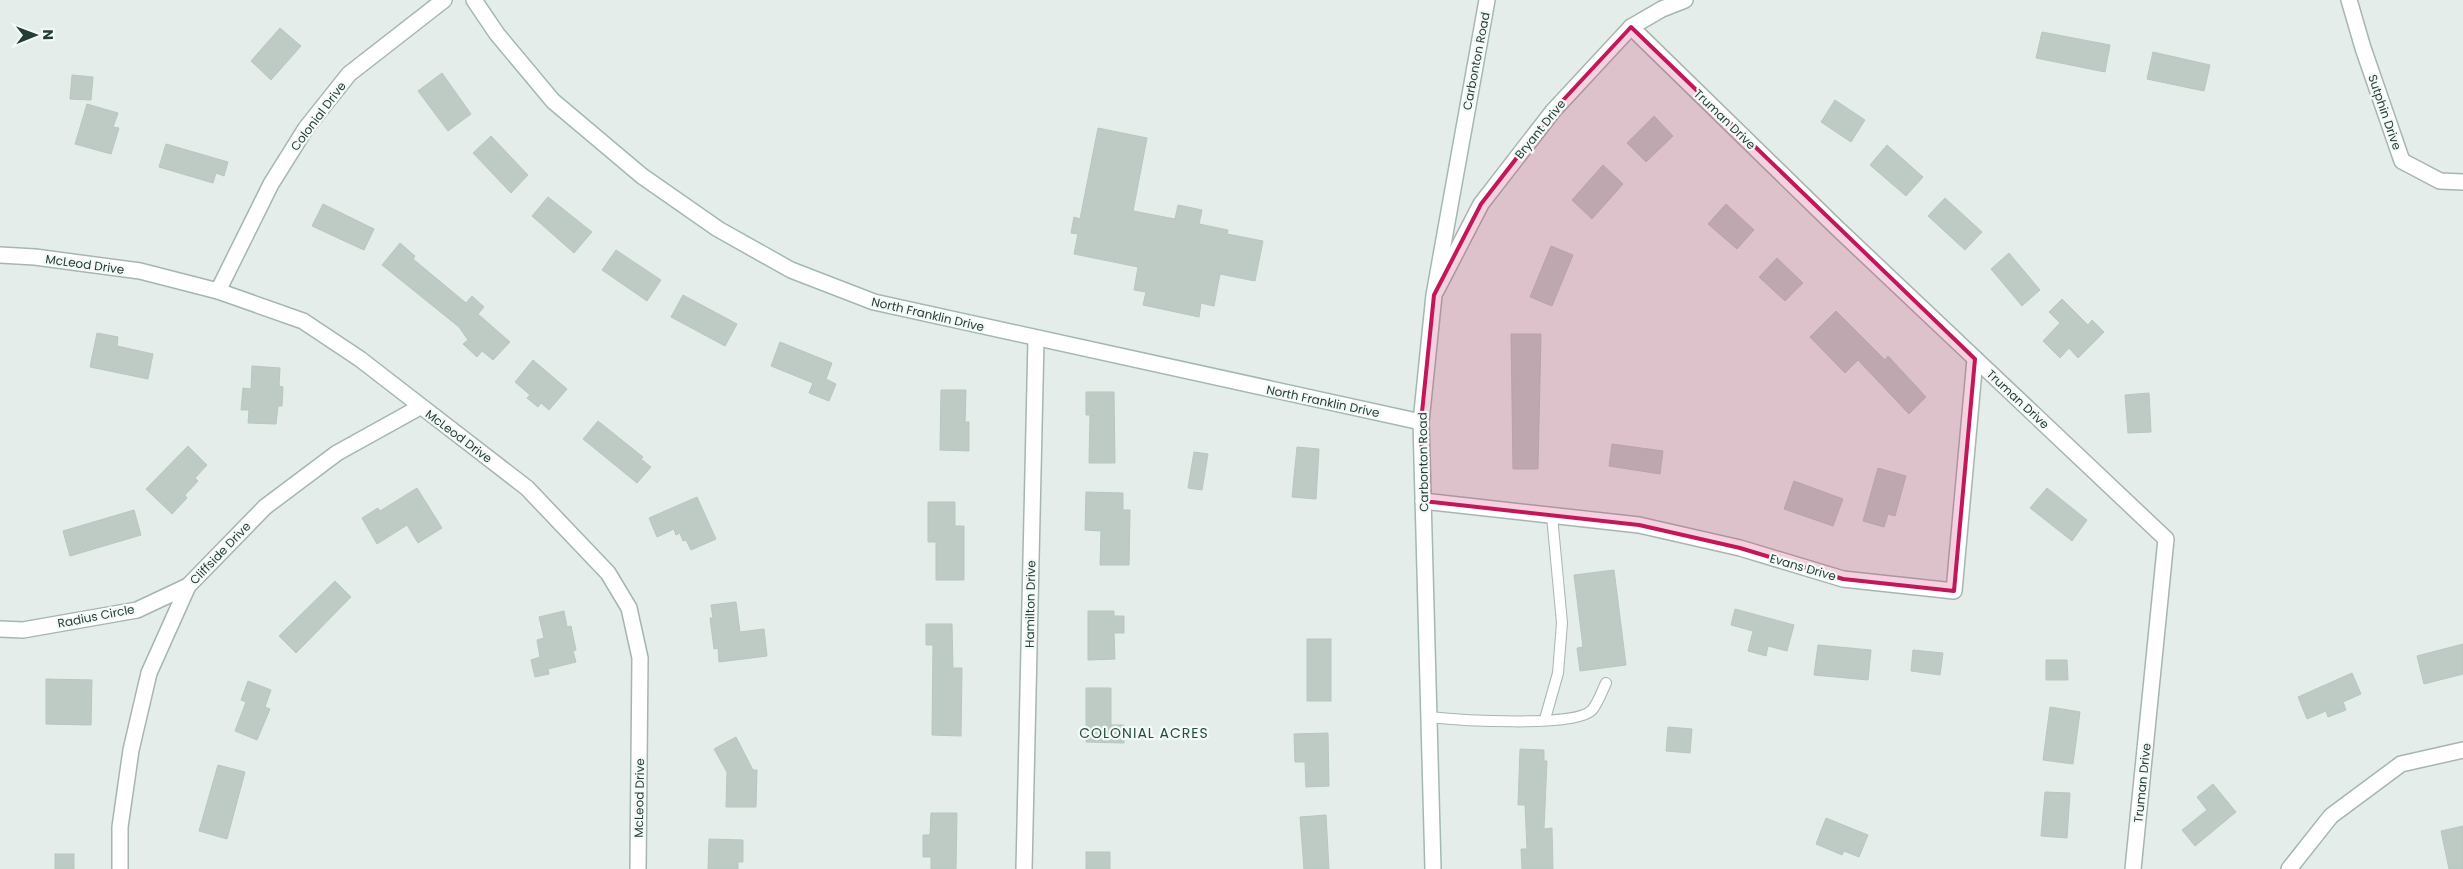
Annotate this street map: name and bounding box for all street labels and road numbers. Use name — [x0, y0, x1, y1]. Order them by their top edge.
street label: Carbonton Road — [1458, 11, 1494, 111]
street label: Sutphin Drive — [2364, 72, 2406, 152]
street label: Colonial Drive — [286, 78, 350, 154]
street label: Truman Drive — [1690, 85, 1760, 153]
street label: Bryant Drive — [1511, 96, 1569, 162]
street label: McLeod Drive — [45, 250, 125, 278]
street label: North Franklin Drive — [870, 293, 986, 335]
street label: Truman Drive — [1983, 365, 2053, 433]
street label: North Franklin Drive — [1265, 381, 1381, 421]
street label: McLeod Drive — [422, 405, 496, 467]
street label: Carbonton Road — [1414, 412, 1432, 512]
street label: Cliffside Drive — [186, 518, 254, 588]
street label: Evans Drive — [1768, 549, 1838, 585]
street label: Hamilton Drive — [1021, 560, 1039, 648]
street label: Radius Circle — [56, 600, 136, 632]
street label: Truman Drive — [2129, 742, 2155, 824]
street label: McLeod Drive — [630, 758, 648, 838]

